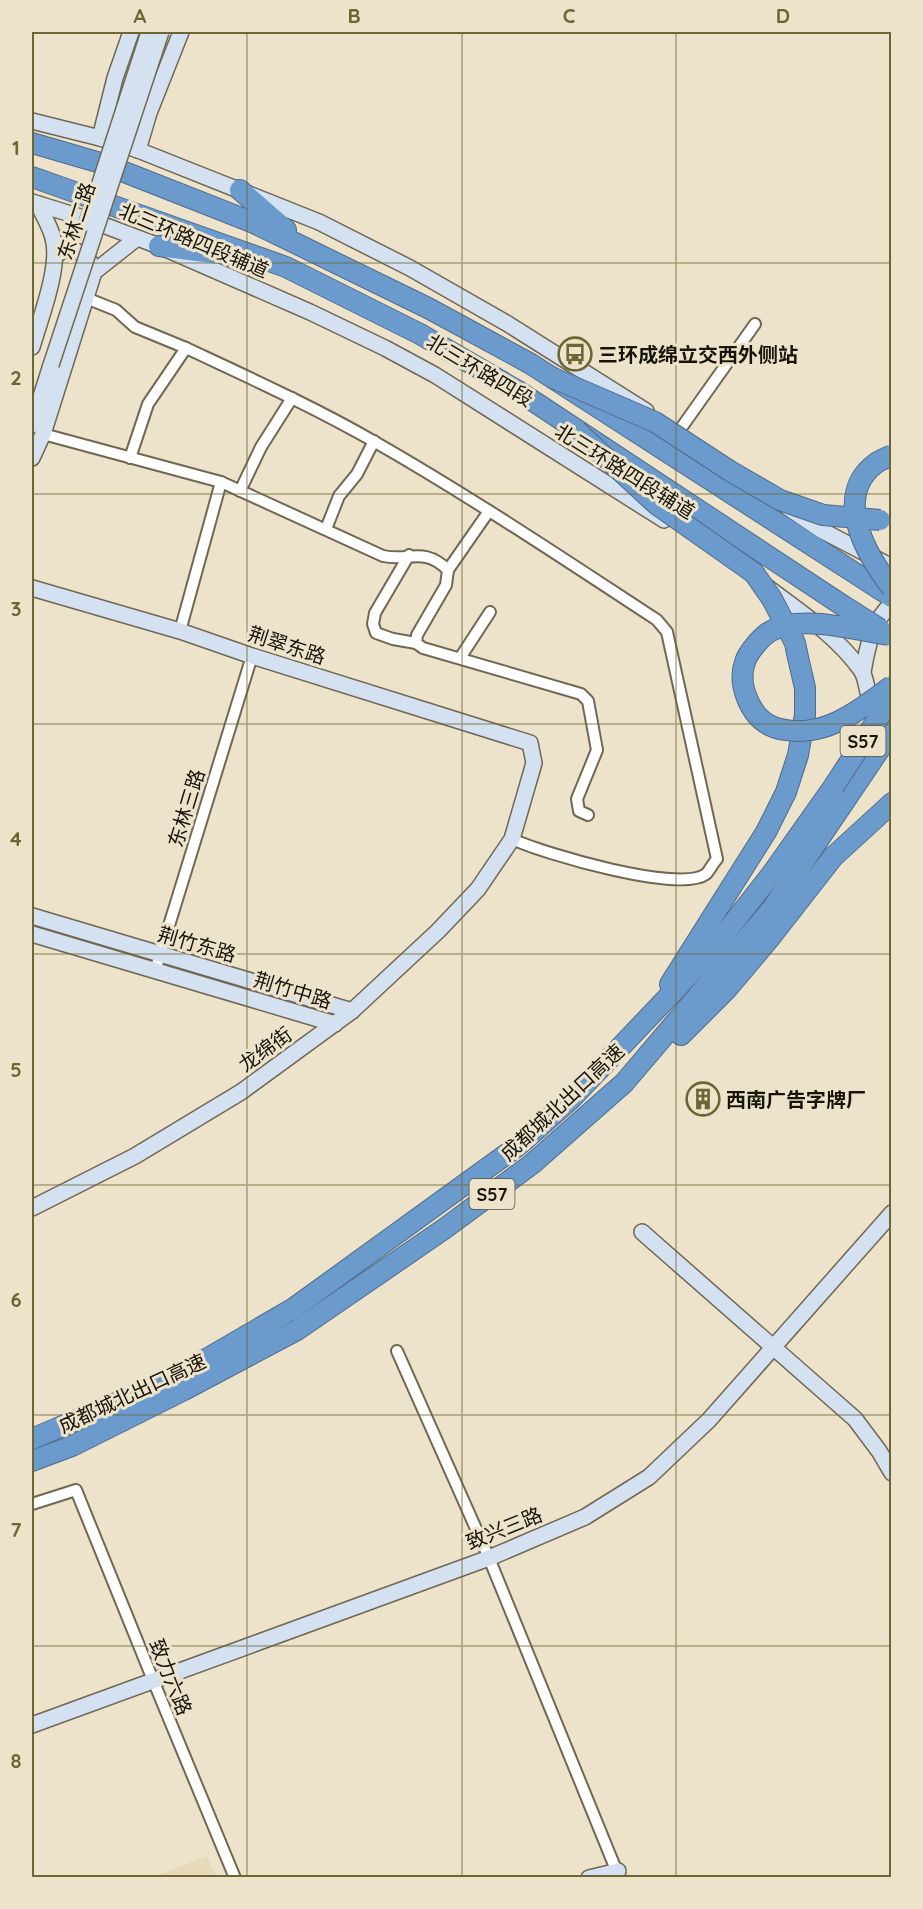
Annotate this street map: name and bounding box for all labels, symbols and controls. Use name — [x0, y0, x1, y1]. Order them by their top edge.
text: A — [134, 3, 147, 28]
text: B — [347, 3, 361, 28]
text: C — [563, 3, 576, 28]
text: D — [776, 3, 790, 28]
text: 1 — [12, 135, 20, 160]
street label: 东林二路 — [52, 179, 100, 263]
street label: 北三环路四段辅道 — [115, 197, 273, 283]
street label: 北三环路四段 — [422, 328, 538, 412]
bus stop icon: 三环成绵立交西外侧站 — [557, 336, 593, 372]
place label: 三环成绵立交西外侧站 — [598, 342, 798, 367]
text: 2 — [10, 365, 22, 390]
street label: 北三环路四段辅道 — [551, 418, 699, 524]
text: 3 — [11, 596, 21, 621]
street label: 荆翠东路 — [245, 621, 329, 669]
road number: S57 — [840, 726, 886, 756]
street label: 东林三路 — [162, 766, 210, 850]
text: 4 — [10, 826, 22, 851]
street label: 荆竹东路 — [155, 921, 239, 967]
street label: 荆竹中路 — [251, 966, 335, 1014]
street label: 龙绵街 — [233, 1021, 297, 1077]
street label: 成都城北出口高速 — [495, 1038, 629, 1166]
text: 5 — [10, 1057, 22, 1082]
building icon: 西南广告字牌厂 — [685, 1081, 721, 1117]
place label: 西南广告字牌厂 — [726, 1087, 866, 1112]
road number: S57 — [470, 1179, 514, 1209]
text: 6 — [10, 1287, 22, 1312]
street label: 成都城北出口高速 — [54, 1348, 210, 1438]
street label: 致兴三路 — [462, 1501, 546, 1555]
text: 7 — [11, 1517, 22, 1542]
street label: 致力六路 — [144, 1635, 198, 1719]
text: 8 — [11, 1748, 22, 1773]

